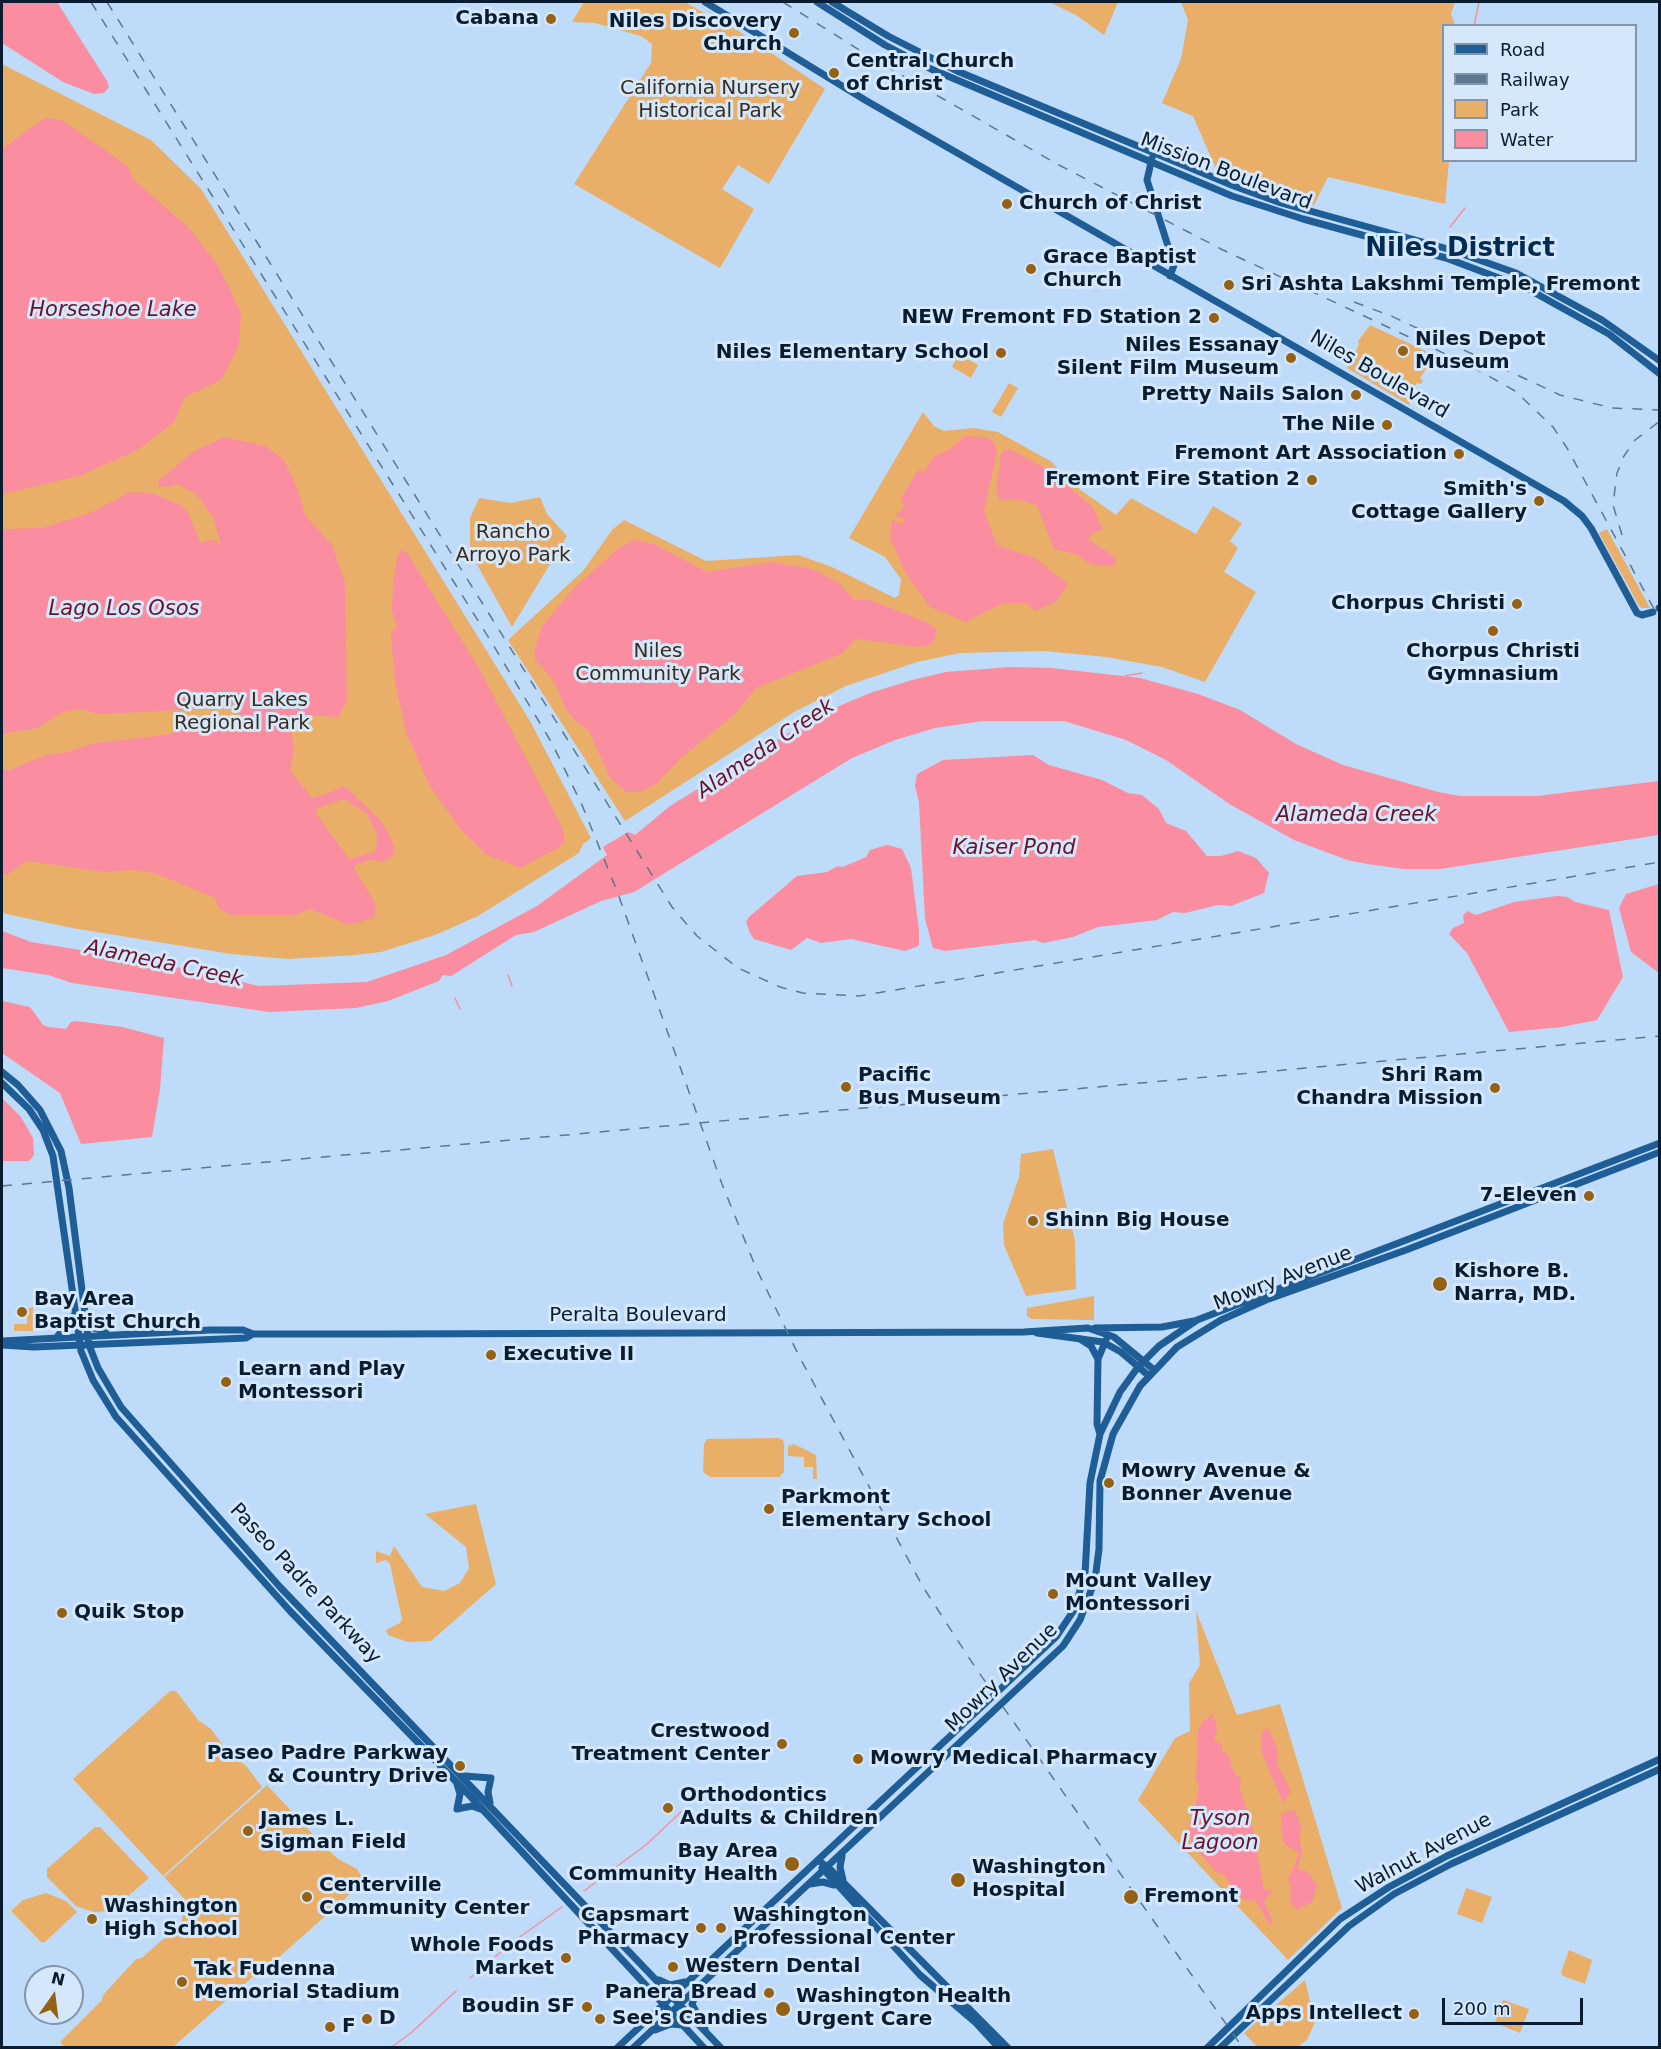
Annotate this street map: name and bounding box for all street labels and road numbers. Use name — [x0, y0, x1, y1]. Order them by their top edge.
street label: Mission Boulevard — [1137, 128, 1315, 216]
street label: Niles Boulevard — [1305, 326, 1453, 424]
street label: Mowry Avenue — [1210, 1242, 1356, 1316]
street label: Peralta Boulevard — [549, 1304, 727, 1328]
street label: Paseo Padre Parkway — [224, 1499, 386, 1669]
street label: Mowry Avenue — [941, 1618, 1063, 1738]
street label: Walnut Avenue — [1352, 1808, 1496, 1900]

